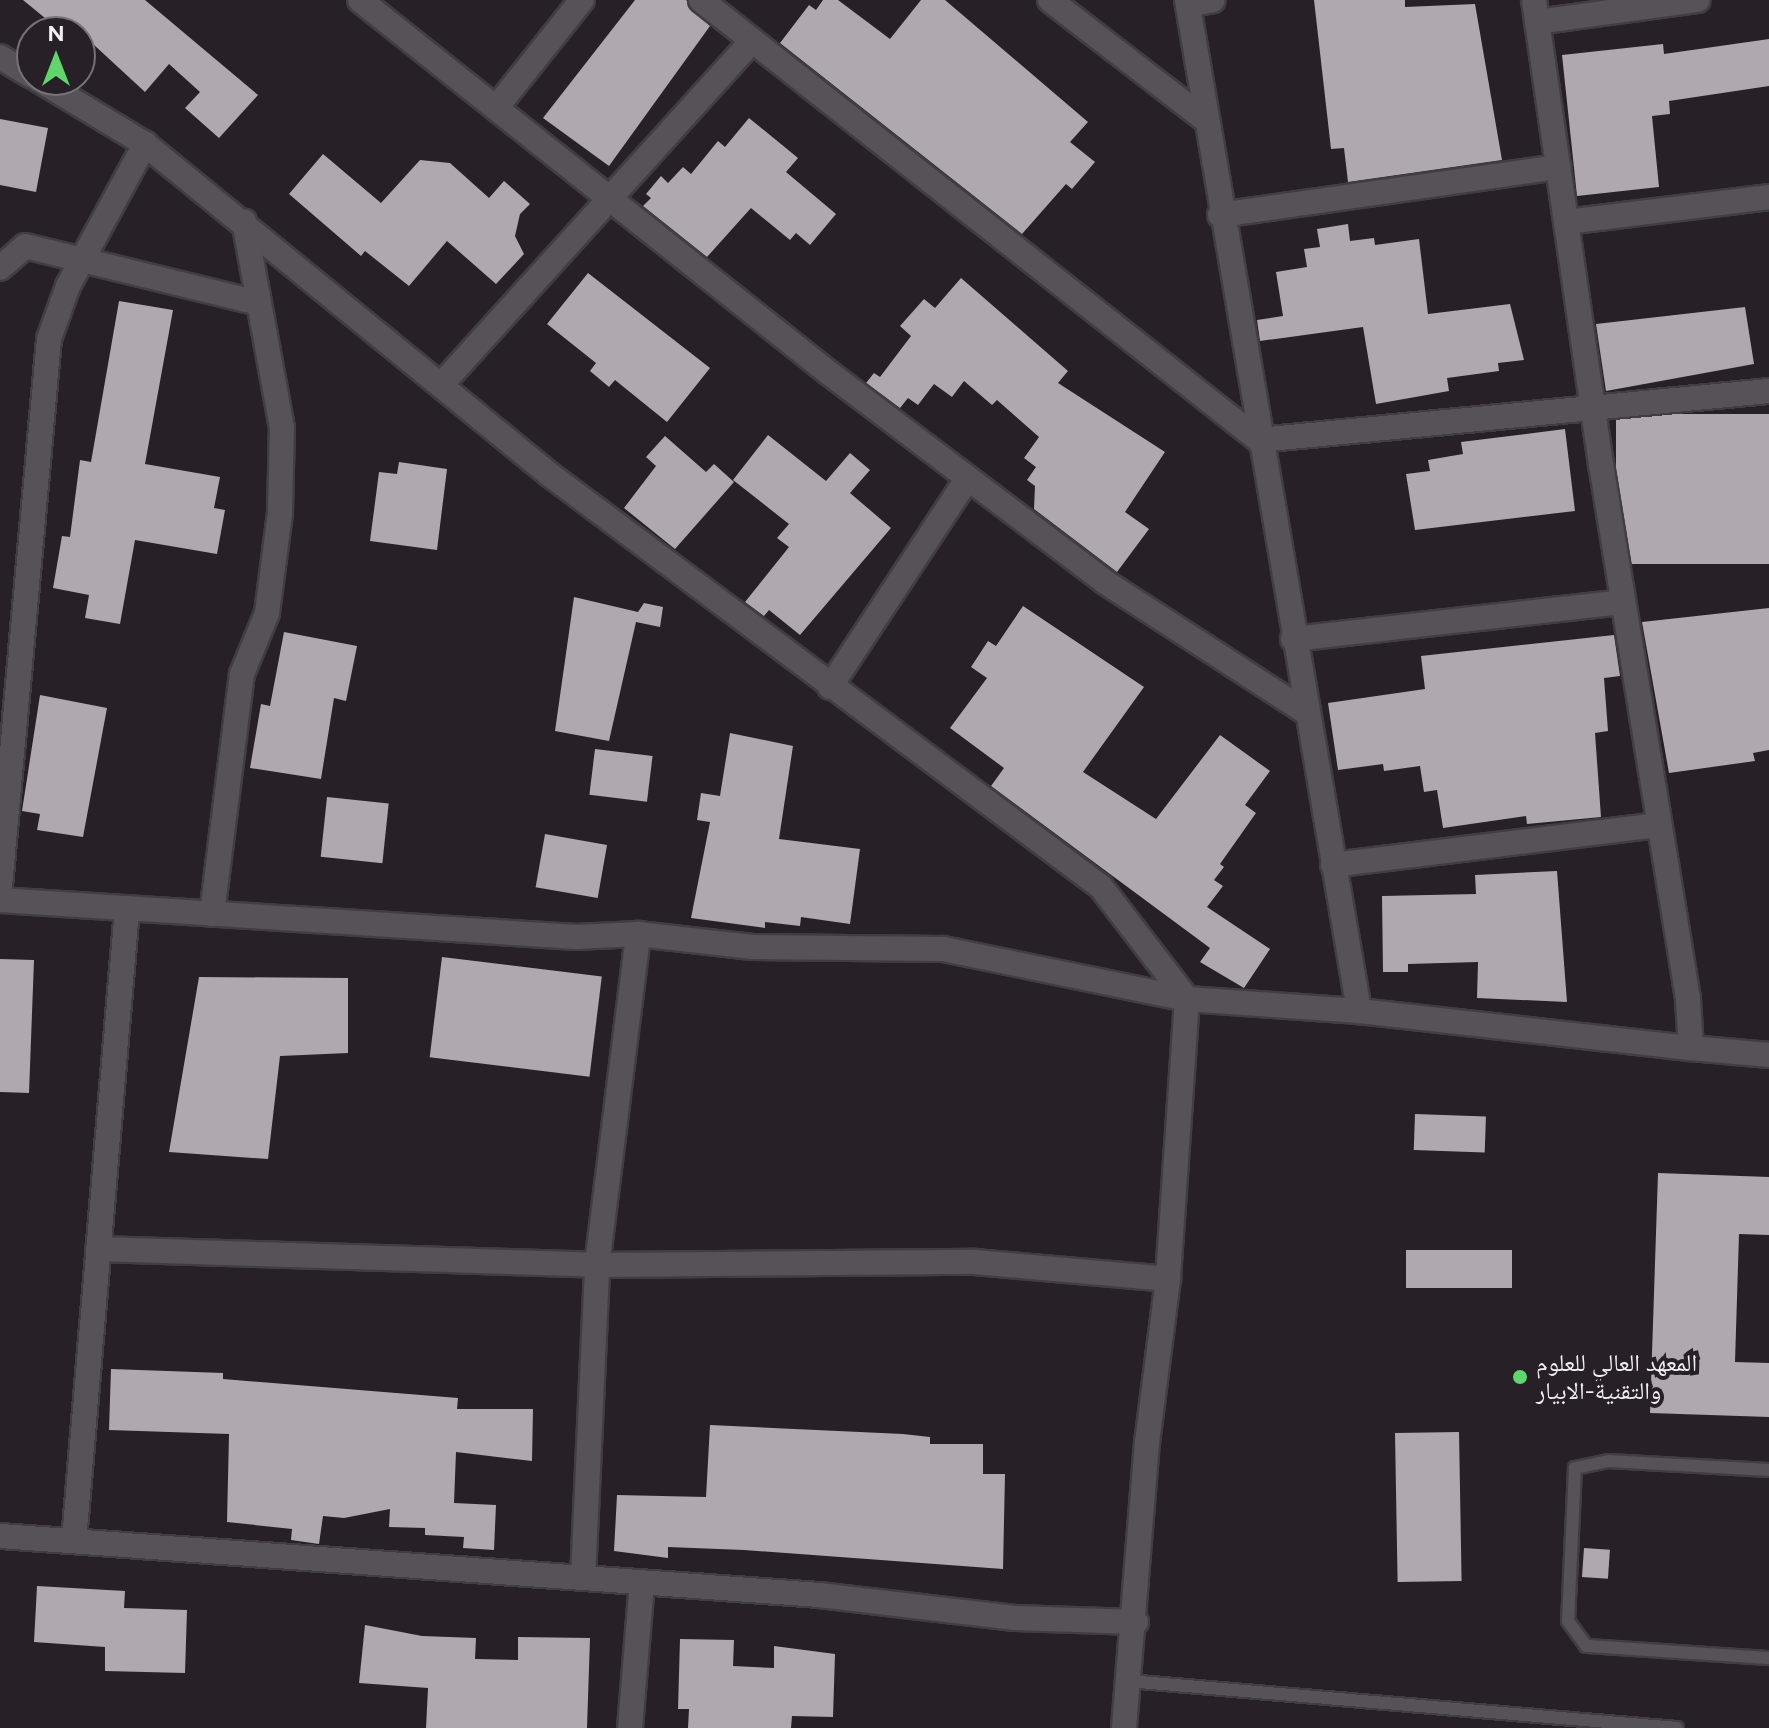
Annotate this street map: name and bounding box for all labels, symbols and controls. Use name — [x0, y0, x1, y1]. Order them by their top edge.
north arrow — [16, 16, 96, 96]
text: N — [47, 20, 65, 47]
place label: المعهد العالي للعلوم والتقنية-الابيار — [1536, 1349, 1697, 1405]
marker: المعهد العالي للعلوم والتقنية-الابيار — [1511, 1368, 1529, 1386]

